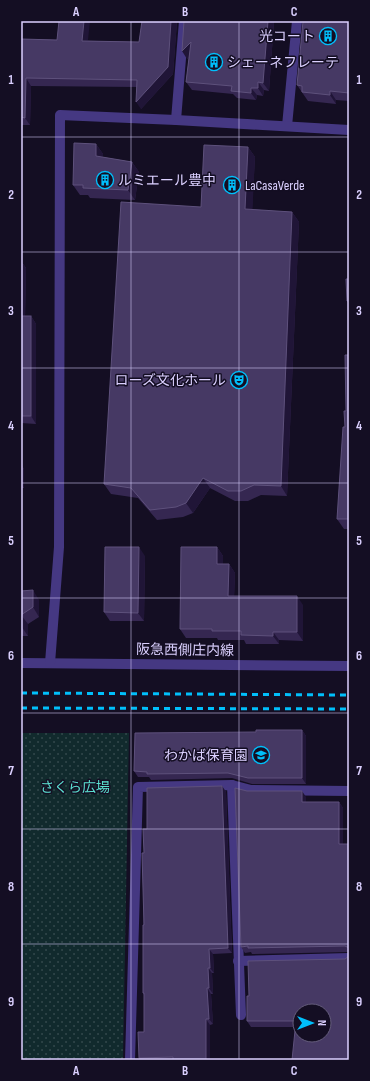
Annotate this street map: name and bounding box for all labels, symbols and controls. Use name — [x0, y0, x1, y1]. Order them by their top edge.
text: A — [72, 4, 80, 20]
text: B — [182, 4, 188, 20]
text: C — [291, 4, 298, 20]
building icon: 光コート — [318, 26, 338, 46]
place label: 光コート — [259, 28, 315, 45]
building icon: シェーネフレーテ — [204, 52, 224, 72]
place label: シェーネフレーテ — [227, 54, 339, 71]
text: 1 — [8, 72, 14, 88]
text: 1 — [356, 72, 362, 88]
building icon: ルミエール豊中 — [95, 170, 115, 190]
place label: ルミエール豊中 — [118, 172, 216, 189]
building icon: LaCasaVerde — [222, 175, 242, 195]
place label: LaCasaVerde — [245, 177, 305, 194]
text: 2 — [8, 187, 14, 203]
text: 2 — [356, 187, 362, 203]
text: 3 — [8, 303, 14, 319]
text: 3 — [356, 303, 362, 319]
theatre icon: ローズ文化ホール — [229, 370, 249, 390]
place label: ローズ文化ホール — [115, 372, 226, 389]
text: 4 — [8, 418, 14, 434]
text: 4 — [356, 418, 362, 434]
text: 5 — [8, 533, 14, 549]
text: 5 — [356, 533, 362, 549]
street label: 阪急西側庄内線 — [136, 641, 234, 659]
text: 6 — [8, 648, 14, 664]
text: 6 — [356, 648, 362, 664]
school or university icon: わかば保育園 — [251, 745, 271, 765]
place label: わかば保育園 — [164, 747, 248, 764]
text: 7 — [8, 763, 14, 779]
text: 7 — [356, 763, 362, 779]
park label: さくら広場 — [40, 779, 110, 796]
text: 8 — [8, 879, 14, 895]
text: 8 — [356, 879, 362, 895]
text: 9 — [8, 994, 14, 1010]
text: 9 — [356, 994, 362, 1010]
north arrow — [292, 1003, 332, 1043]
text: N — [315, 1020, 328, 1026]
text: A — [72, 1063, 80, 1079]
text: B — [182, 1063, 188, 1079]
text: C — [291, 1063, 298, 1079]

